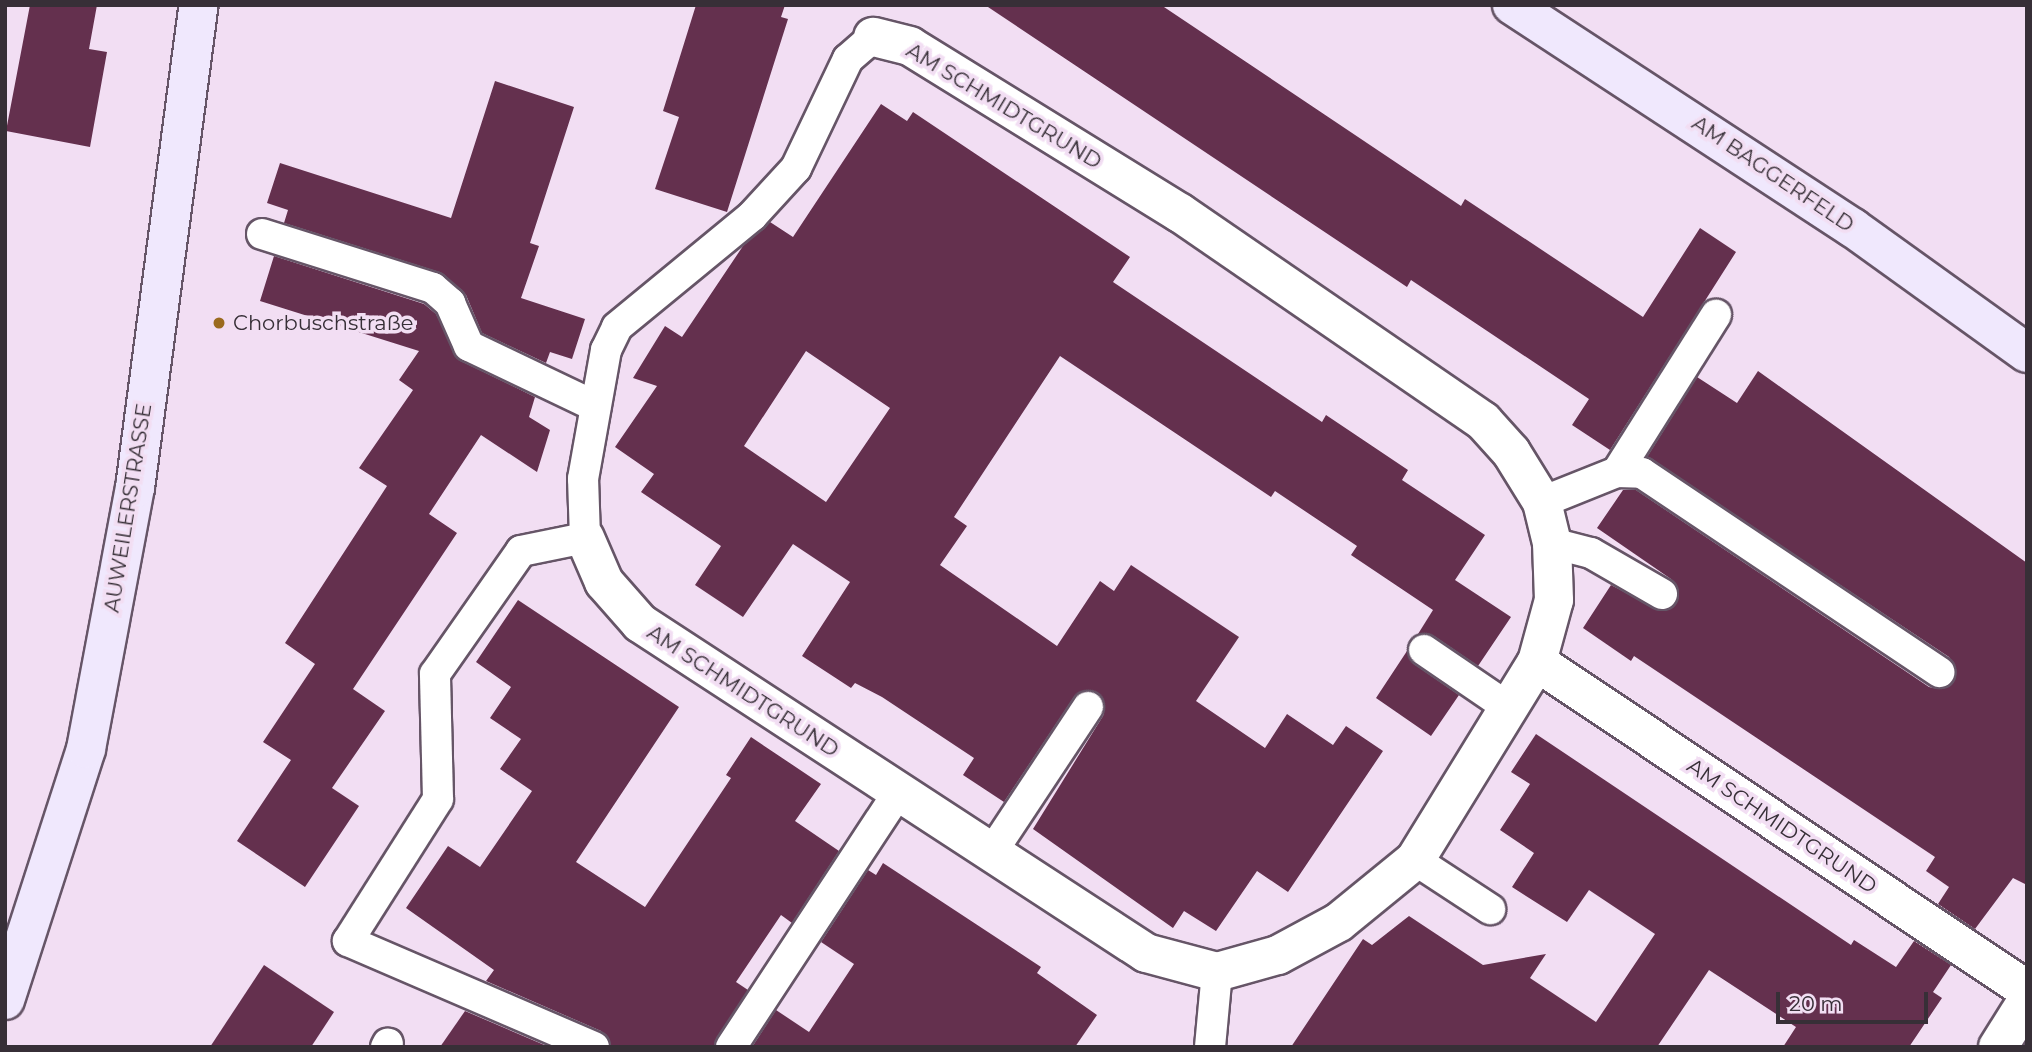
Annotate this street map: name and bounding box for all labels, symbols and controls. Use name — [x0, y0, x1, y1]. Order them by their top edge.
street label: AM SCHMIDTGRUND — [902, 38, 1106, 174]
street label: AM BAGGERFELD — [1687, 110, 1859, 238]
place label: Chorbuschstraße — [233, 310, 413, 336]
marker: Chorbuschstraße — [211, 315, 227, 331]
street label: AUWEILERSTRASSE — [99, 402, 157, 614]
street label: AM SCHMIDTGRUND — [642, 620, 844, 762]
street label: AM SCHMIDTGRUND — [1682, 753, 1882, 899]
scale bar — [1780, 978, 1932, 1022]
text: 20 m — [1789, 991, 1843, 1016]

